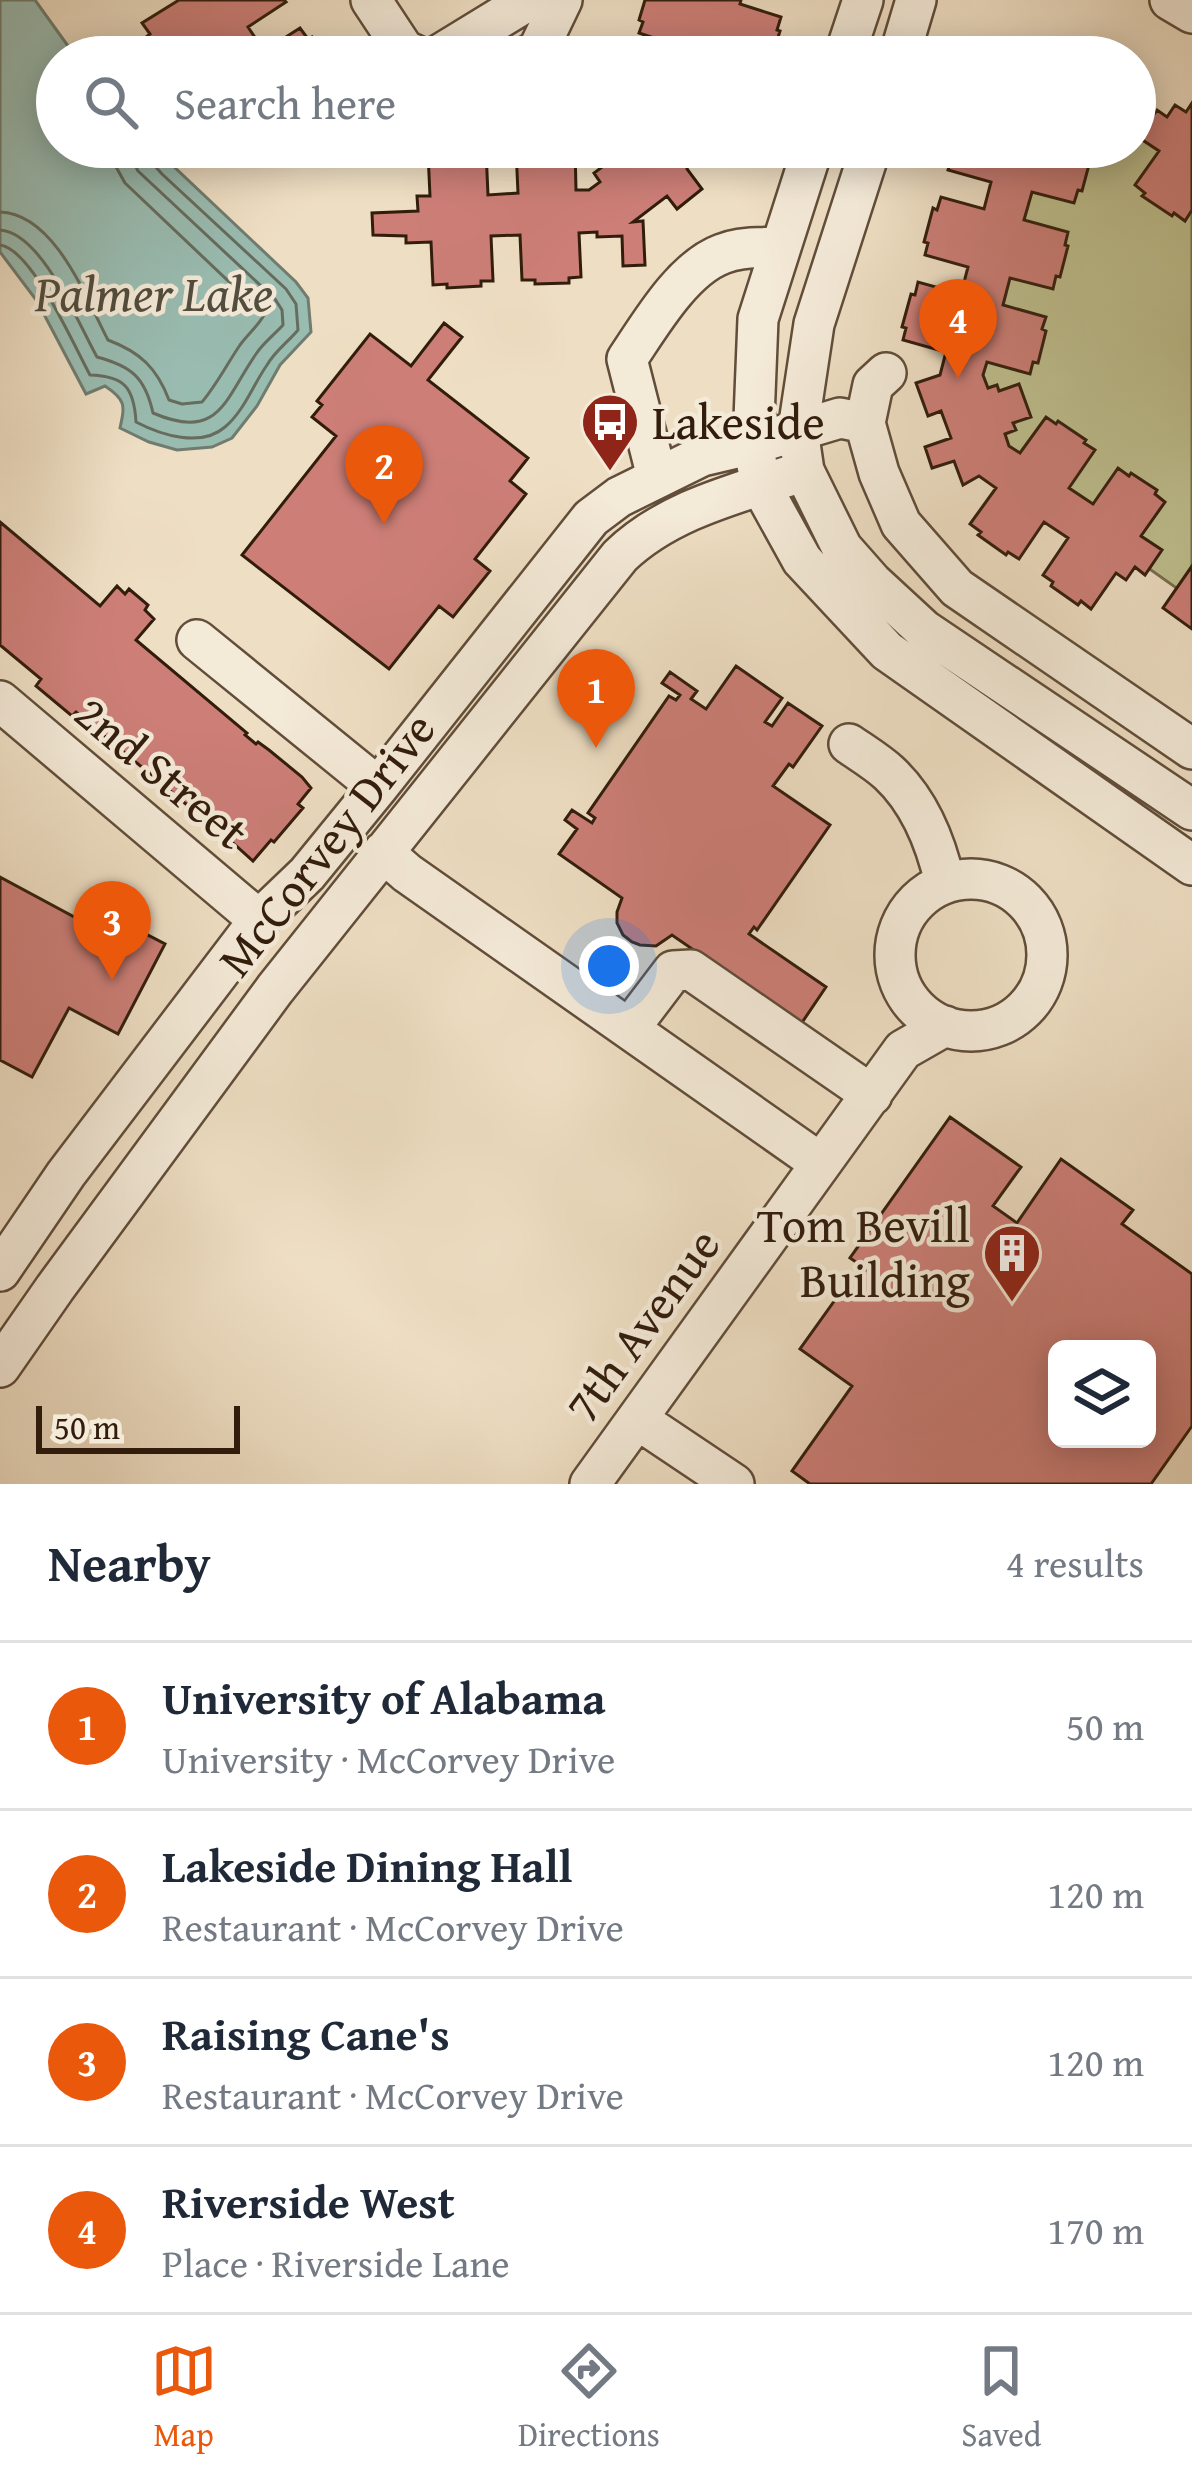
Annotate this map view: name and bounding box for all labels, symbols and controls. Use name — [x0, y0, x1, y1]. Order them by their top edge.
search box — [36, 36, 1156, 168]
icon: search — [78, 69, 144, 135]
text: Search here — [174, 70, 396, 135]
water label: Palmer Lake — [34, 255, 273, 330]
pin: 4 — [919, 279, 997, 378]
place label: Lakeside — [652, 386, 825, 457]
bus stop icon: Lakeside — [579, 391, 641, 473]
pin: 2 — [345, 425, 423, 524]
pin: 1 — [557, 649, 635, 748]
street label: 2nd Street — [60, 678, 265, 866]
street label: McCorvey Drive — [200, 696, 452, 991]
pin: 3 — [73, 881, 151, 980]
your location — [579, 936, 639, 996]
place label: Tom Bevill Building — [757, 1189, 970, 1315]
street label: 7th Avenue — [547, 1213, 736, 1437]
building icon: Tom Bevill Building — [981, 1222, 1043, 1304]
map controls — [1048, 1340, 1156, 1448]
button: layers — [1048, 1340, 1156, 1448]
scale bar — [36, 1400, 240, 1453]
text: 50 m — [54, 1403, 120, 1451]
text: Nearby — [48, 1525, 211, 1600]
text: 4 results — [1006, 1534, 1144, 1591]
text: University of Alabama — [162, 1665, 606, 1730]
text: 1 — [77, 1697, 97, 1754]
text: 50 m — [1066, 1697, 1144, 1754]
text: University · McCorvey Drive — [162, 1730, 615, 1787]
text: Lakeside Dining Hall — [162, 1833, 573, 1898]
text: 2 — [77, 1865, 97, 1922]
text: 120 m — [1047, 1865, 1144, 1922]
text: Restaurant · McCorvey Drive — [162, 1898, 624, 1955]
text: Raising Cane's — [162, 2001, 450, 2066]
text: 3 — [77, 2033, 97, 2090]
text: 120 m — [1047, 2033, 1144, 2090]
text: Restaurant · McCorvey Drive — [162, 2066, 624, 2123]
text: Riverside West — [162, 2169, 455, 2234]
text: 4 — [77, 2201, 97, 2258]
text: 170 m — [1047, 2201, 1144, 2258]
text: Place · Riverside Lane — [162, 2234, 510, 2291]
tab: Map — [151, 2338, 217, 2458]
tab: Directions — [518, 2338, 660, 2458]
tab: Saved — [961, 2338, 1041, 2458]

